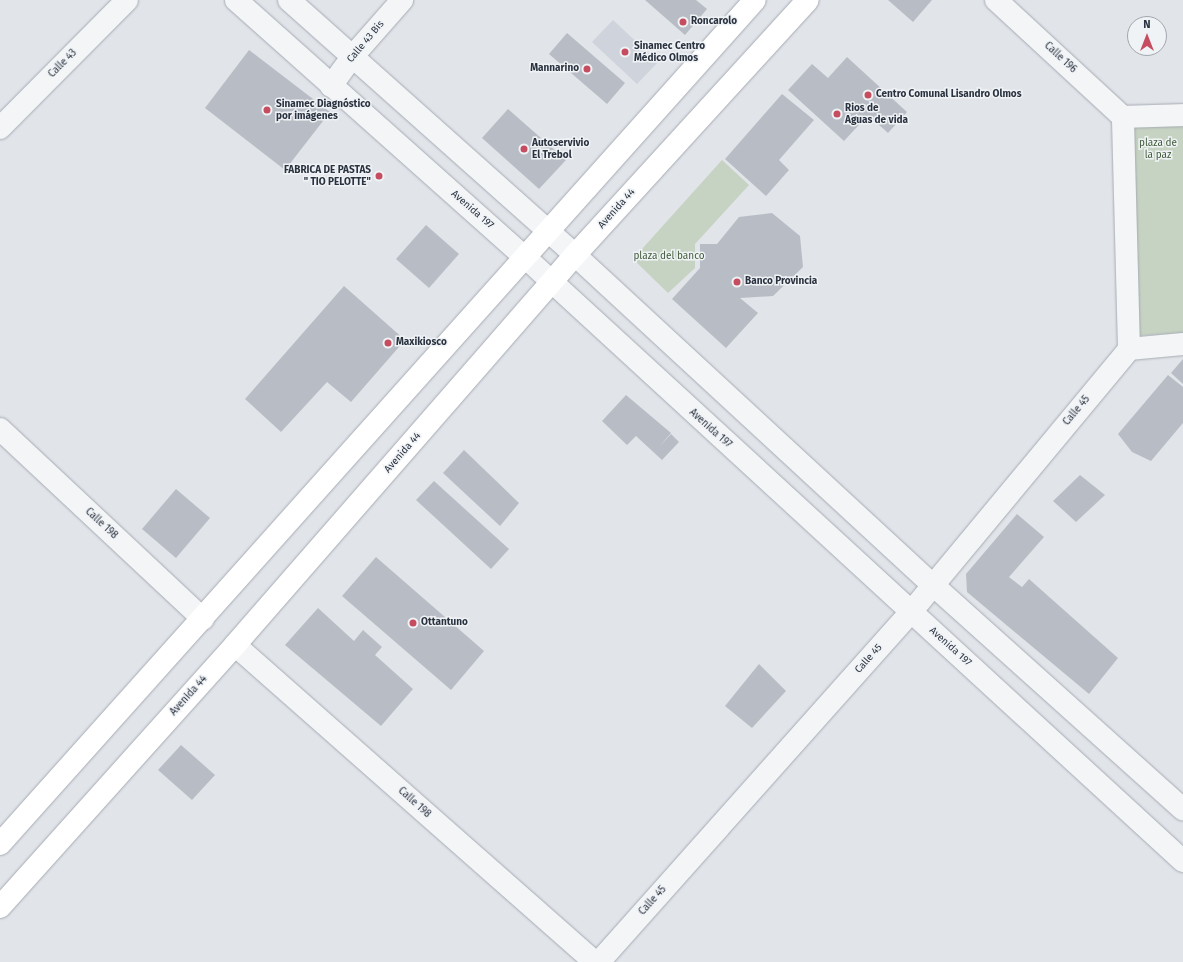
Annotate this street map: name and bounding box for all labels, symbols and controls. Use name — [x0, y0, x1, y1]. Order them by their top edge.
place label: Roncarolo — [691, 16, 737, 28]
north arrow — [1127, 16, 1167, 56]
marker: Roncarolo — [678, 17, 688, 27]
text: N — [1143, 18, 1151, 31]
street label: Calle 43 Bis — [345, 19, 387, 65]
place label: Sinamec Centro Médico Olmos — [634, 40, 705, 64]
street label: Calle 196 — [1041, 40, 1079, 76]
marker: Sinamec Centro Médico Olmos — [619, 46, 631, 58]
street label: Calle 43 — [46, 47, 80, 81]
place label: Mannarino — [530, 63, 579, 75]
marker: Mannarino — [582, 64, 592, 74]
place label: Centro Comunal Lisandro Olmos — [876, 89, 1022, 101]
marker: Centro Comunal Lisandro Olmos — [863, 90, 873, 100]
place label: Sinamec Diagnóstico por imágenes — [276, 98, 371, 122]
place label: Rios de Aguas de vida — [845, 102, 908, 126]
marker: Sinamec Diagnóstico por imágenes — [261, 104, 273, 116]
marker: Rios de Aguas de vida — [832, 109, 842, 119]
place label: Autoservivio El Trebol — [532, 137, 589, 160]
park label: plaza de la paz — [1139, 137, 1177, 160]
marker: Autoservivio El Trebol — [519, 144, 529, 154]
place label: FABRICA DE PASTAS " TIO PELOTTE" — [284, 164, 371, 188]
marker: FABRICA DE PASTAS " TIO PELOTTE" — [374, 171, 384, 181]
street label: Avenida 44 — [596, 187, 638, 231]
street label: Avenida 197 — [448, 188, 496, 232]
park label: plaza del banco — [633, 251, 705, 263]
place label: Banco Provincia — [745, 276, 817, 288]
marker: Banco Provincia — [732, 277, 742, 287]
place label: Maxikiosco — [396, 337, 447, 349]
marker: Maxikiosco — [383, 338, 393, 348]
street label: Calle 45 — [1061, 394, 1093, 428]
street label: Avenida 197 — [686, 407, 734, 451]
street label: Avenida 44 — [382, 430, 424, 476]
street label: Calle 198 — [82, 506, 120, 542]
place label: Ottantuno — [421, 617, 468, 629]
marker: Ottantuno — [408, 618, 418, 628]
street label: Avenida 197 — [926, 625, 974, 669]
street label: Calle 45 — [853, 642, 885, 676]
street label: Avenida 44 — [168, 674, 210, 718]
street label: Calle 198 — [395, 785, 433, 821]
street label: Calle 45 — [637, 884, 669, 918]

